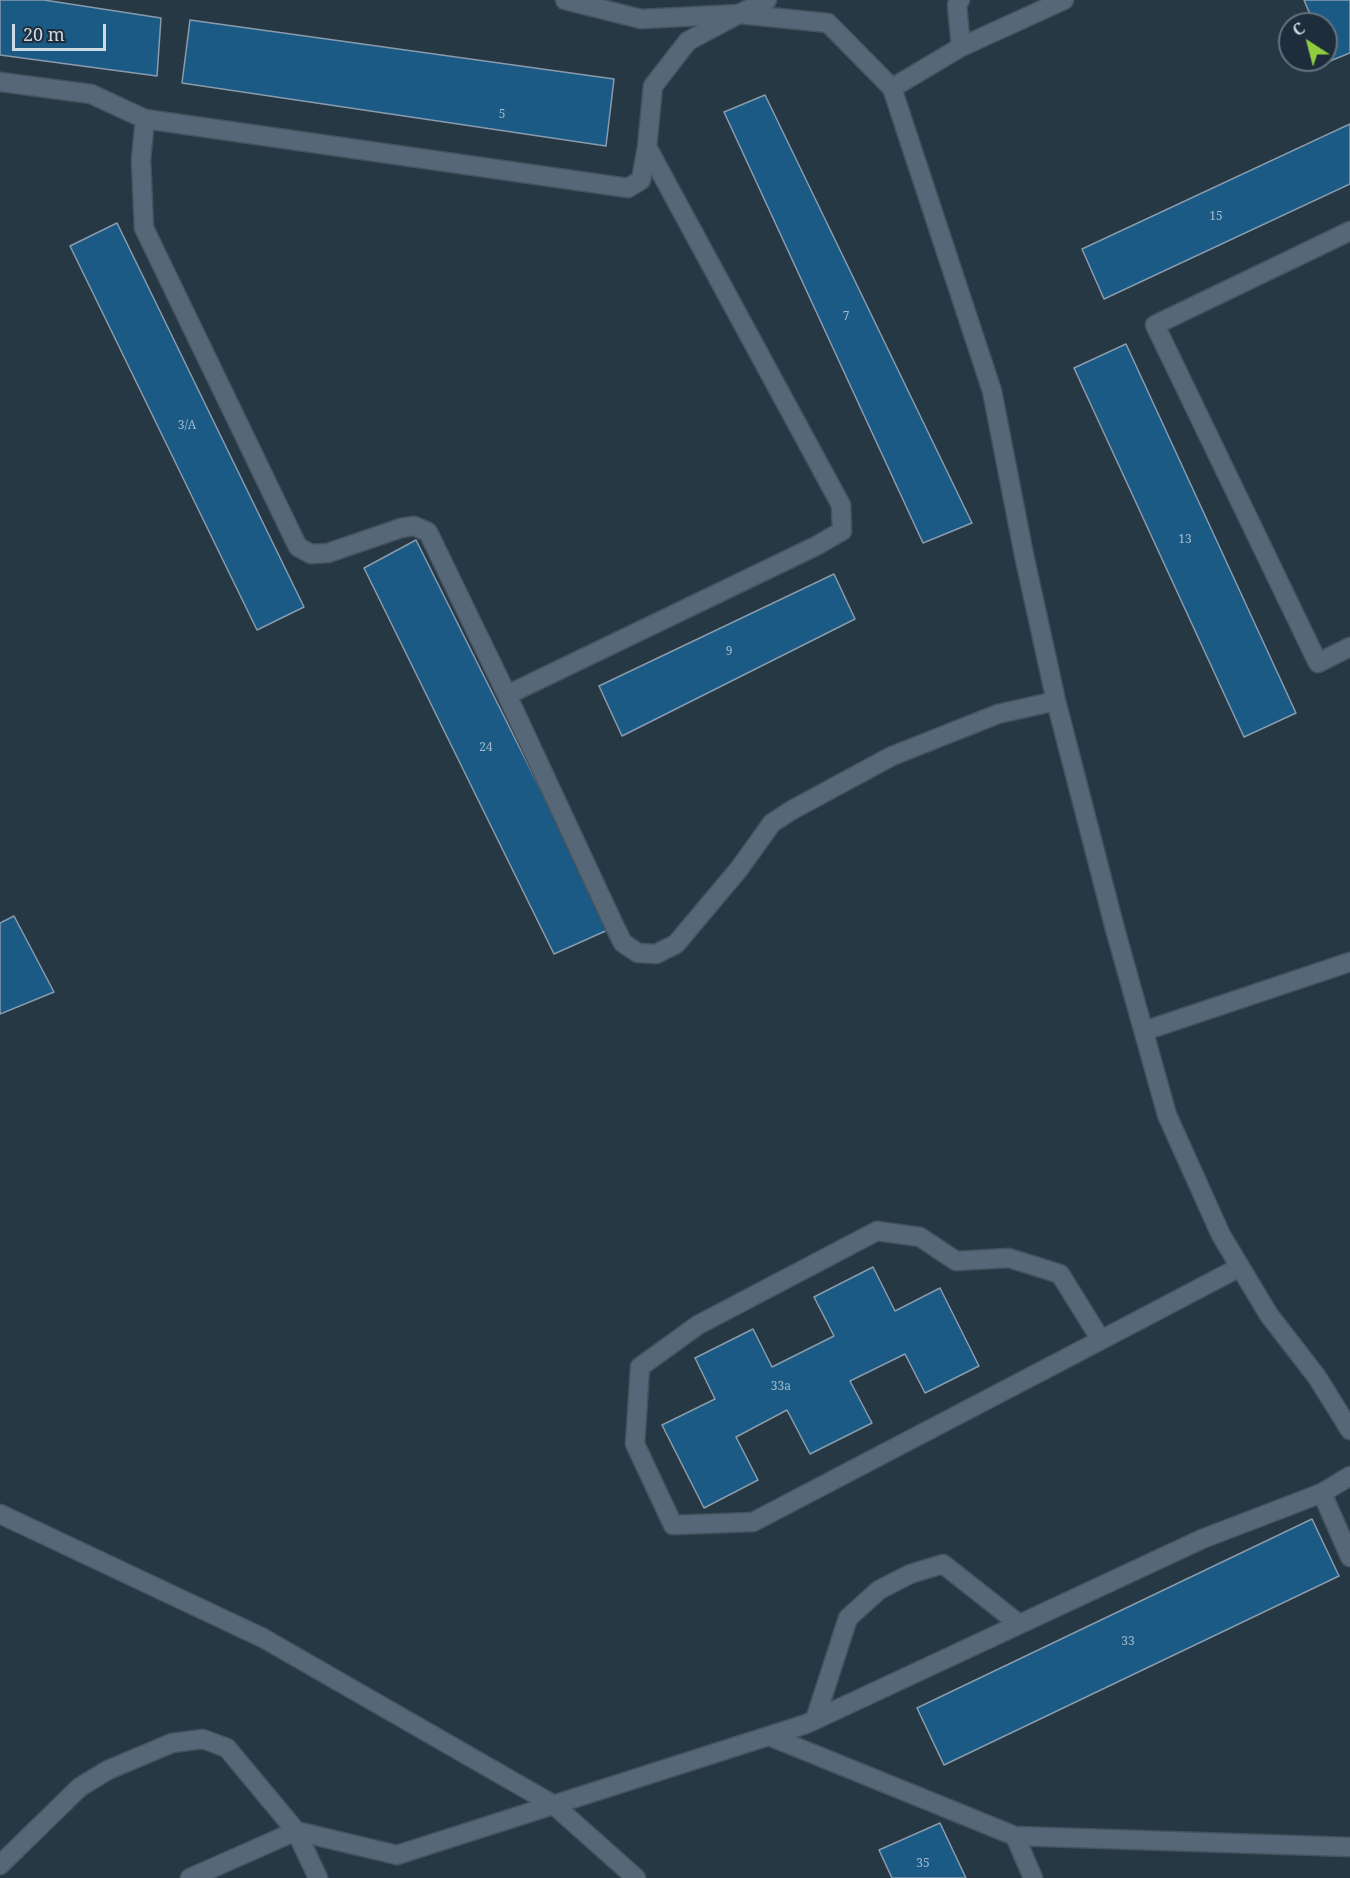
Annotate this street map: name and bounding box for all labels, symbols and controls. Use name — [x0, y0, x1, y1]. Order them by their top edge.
scale bar — [15, 12, 110, 50]
north arrow — [1278, 12, 1338, 72]
text: С — [1288, 17, 1309, 41]
text: 20 m — [23, 22, 65, 46]
house number: 5 — [499, 108, 505, 122]
house number: 15 — [1209, 210, 1223, 224]
house number: 7 — [843, 310, 849, 324]
house number: 3/А — [178, 419, 196, 433]
house number: 13 — [1178, 533, 1192, 547]
house number: 9 — [726, 645, 732, 659]
house number: 24 — [479, 741, 493, 755]
house number: 33а — [771, 1380, 791, 1394]
house number: 33 — [1121, 1635, 1135, 1649]
house number: 35 — [916, 1857, 930, 1871]

